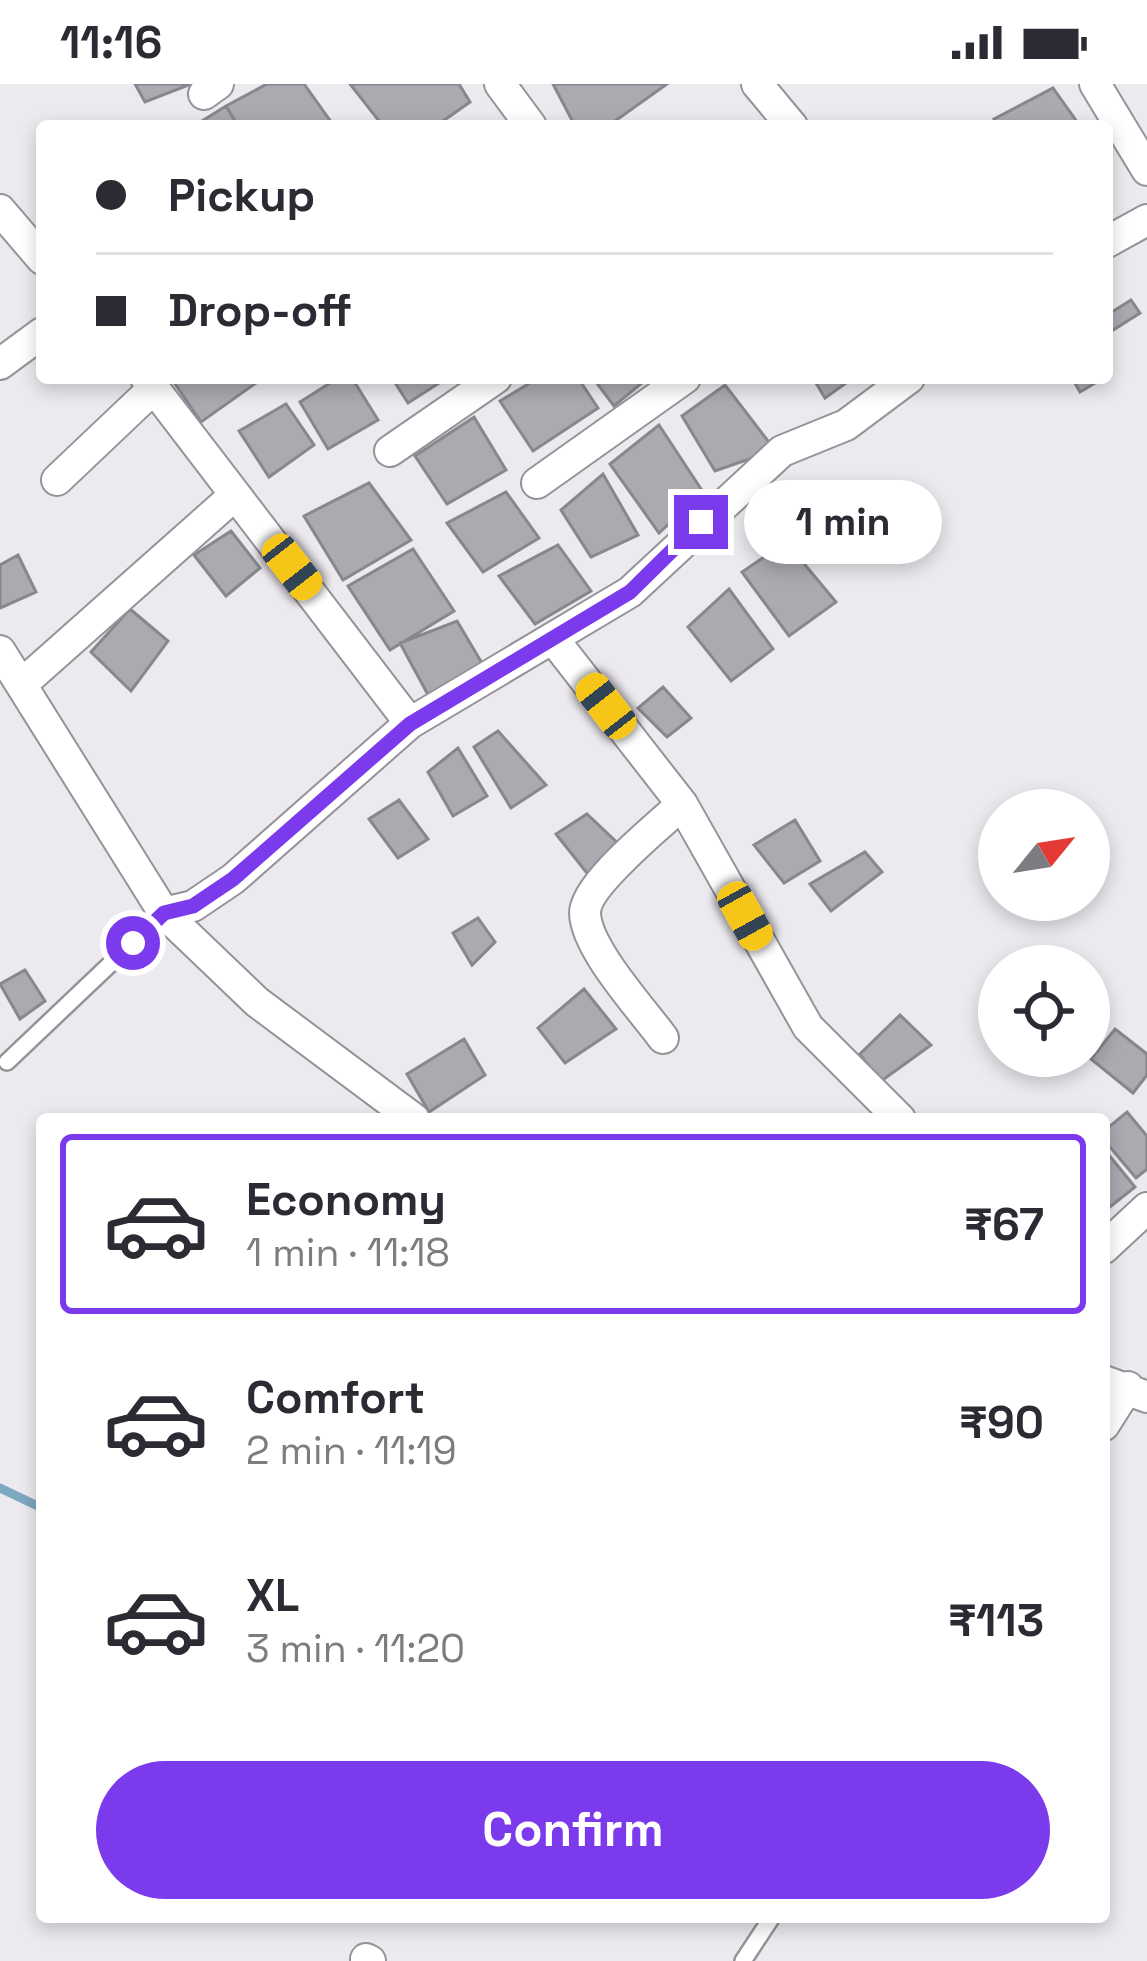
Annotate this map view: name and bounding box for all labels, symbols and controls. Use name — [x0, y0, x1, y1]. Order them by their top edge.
text: 11:16 — [60, 14, 162, 71]
text: Pickup — [168, 167, 315, 224]
text: Drop-off — [168, 282, 352, 339]
callout: 1 min — [743, 480, 941, 564]
route end — [674, 495, 728, 549]
text: 1 min — [795, 497, 891, 546]
car — [256, 528, 328, 606]
car — [570, 667, 642, 745]
north arrow — [978, 789, 1110, 921]
map controls — [978, 789, 1110, 1077]
car — [712, 876, 778, 956]
route start — [106, 916, 160, 970]
button: locate — [978, 945, 1110, 1077]
icon: car — [102, 1170, 210, 1278]
text: Economy — [246, 1171, 446, 1228]
text: ₹67 — [964, 1196, 1044, 1253]
text: 1 min · 11:18 — [246, 1228, 450, 1277]
icon: car — [102, 1368, 210, 1476]
text: Comfort — [246, 1369, 425, 1426]
text: ₹90 — [959, 1394, 1044, 1451]
text: 2 min · 11:19 — [246, 1426, 457, 1475]
icon: car — [102, 1566, 210, 1674]
text: XL — [246, 1567, 299, 1624]
text: ₹113 — [948, 1592, 1044, 1649]
text: 3 min · 11:20 — [246, 1624, 465, 1673]
button: Confirm — [96, 1761, 1050, 1899]

